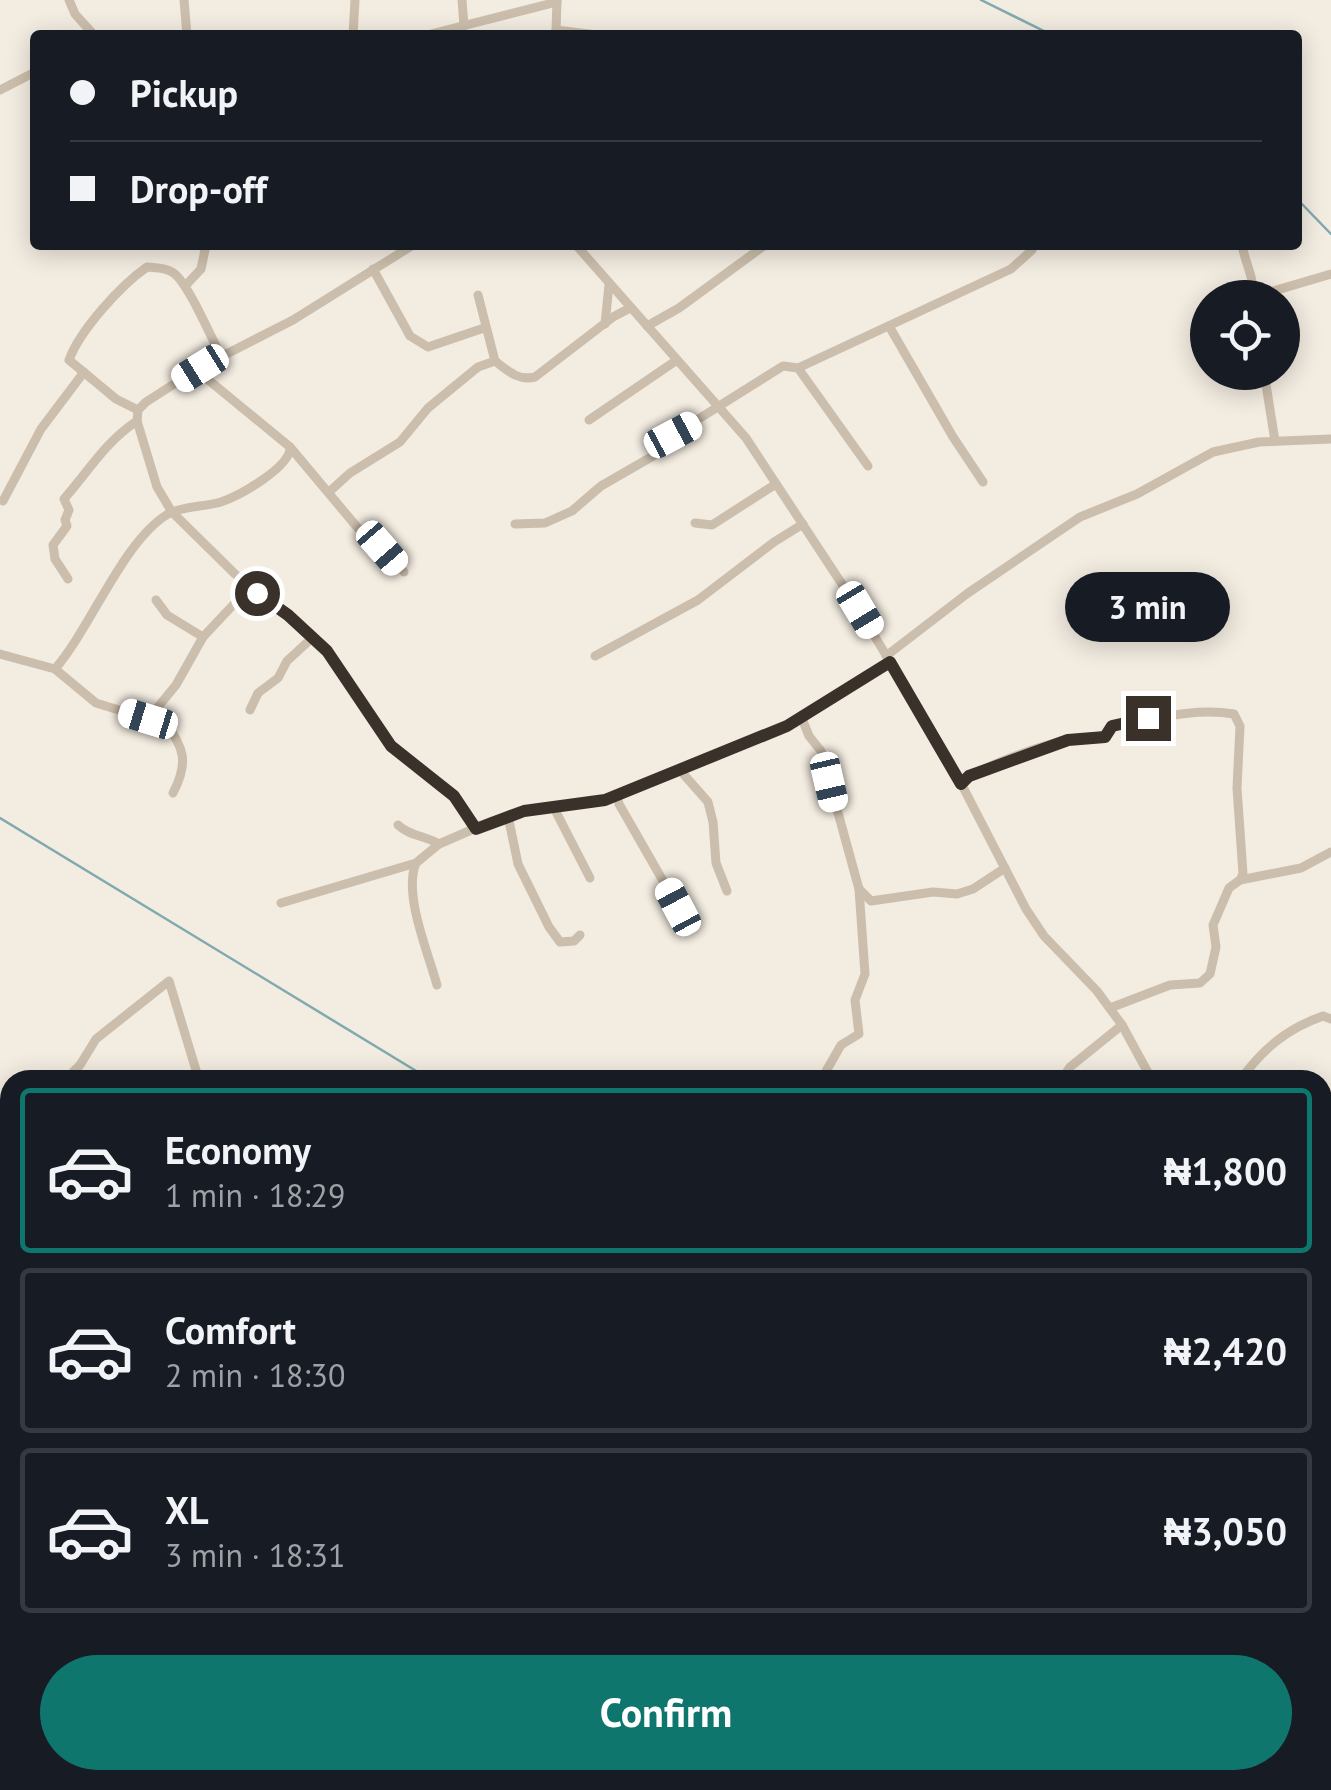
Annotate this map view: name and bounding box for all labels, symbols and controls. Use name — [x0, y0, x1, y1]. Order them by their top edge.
text: Pickup — [130, 68, 238, 117]
text: Drop-off — [130, 164, 267, 213]
map controls — [1190, 280, 1300, 390]
button: locate — [1190, 280, 1300, 390]
car — [167, 339, 233, 397]
car — [639, 408, 707, 462]
car — [351, 516, 413, 580]
route start — [235, 571, 280, 616]
callout: 3 min — [1066, 573, 1230, 643]
car — [832, 577, 888, 643]
text: 3 min — [1108, 586, 1187, 628]
car — [115, 696, 181, 742]
route end — [1126, 696, 1171, 741]
car — [808, 749, 850, 815]
car — [651, 873, 705, 941]
text: Economy — [165, 1125, 311, 1174]
icon: car — [45, 1126, 135, 1216]
text: ₦1,800 — [1164, 1146, 1287, 1195]
text: 1 min · 18:29 — [165, 1174, 345, 1216]
text: Comfort — [165, 1305, 296, 1354]
icon: car — [45, 1306, 135, 1396]
text: ₦2,420 — [1164, 1326, 1287, 1375]
text: 2 min · 18:30 — [165, 1354, 345, 1396]
text: XL — [165, 1485, 209, 1534]
icon: car — [45, 1486, 135, 1576]
text: ₦3,050 — [1164, 1506, 1287, 1555]
text: 3 min · 18:31 — [165, 1534, 345, 1576]
button: Confirm — [40, 1655, 1292, 1770]

